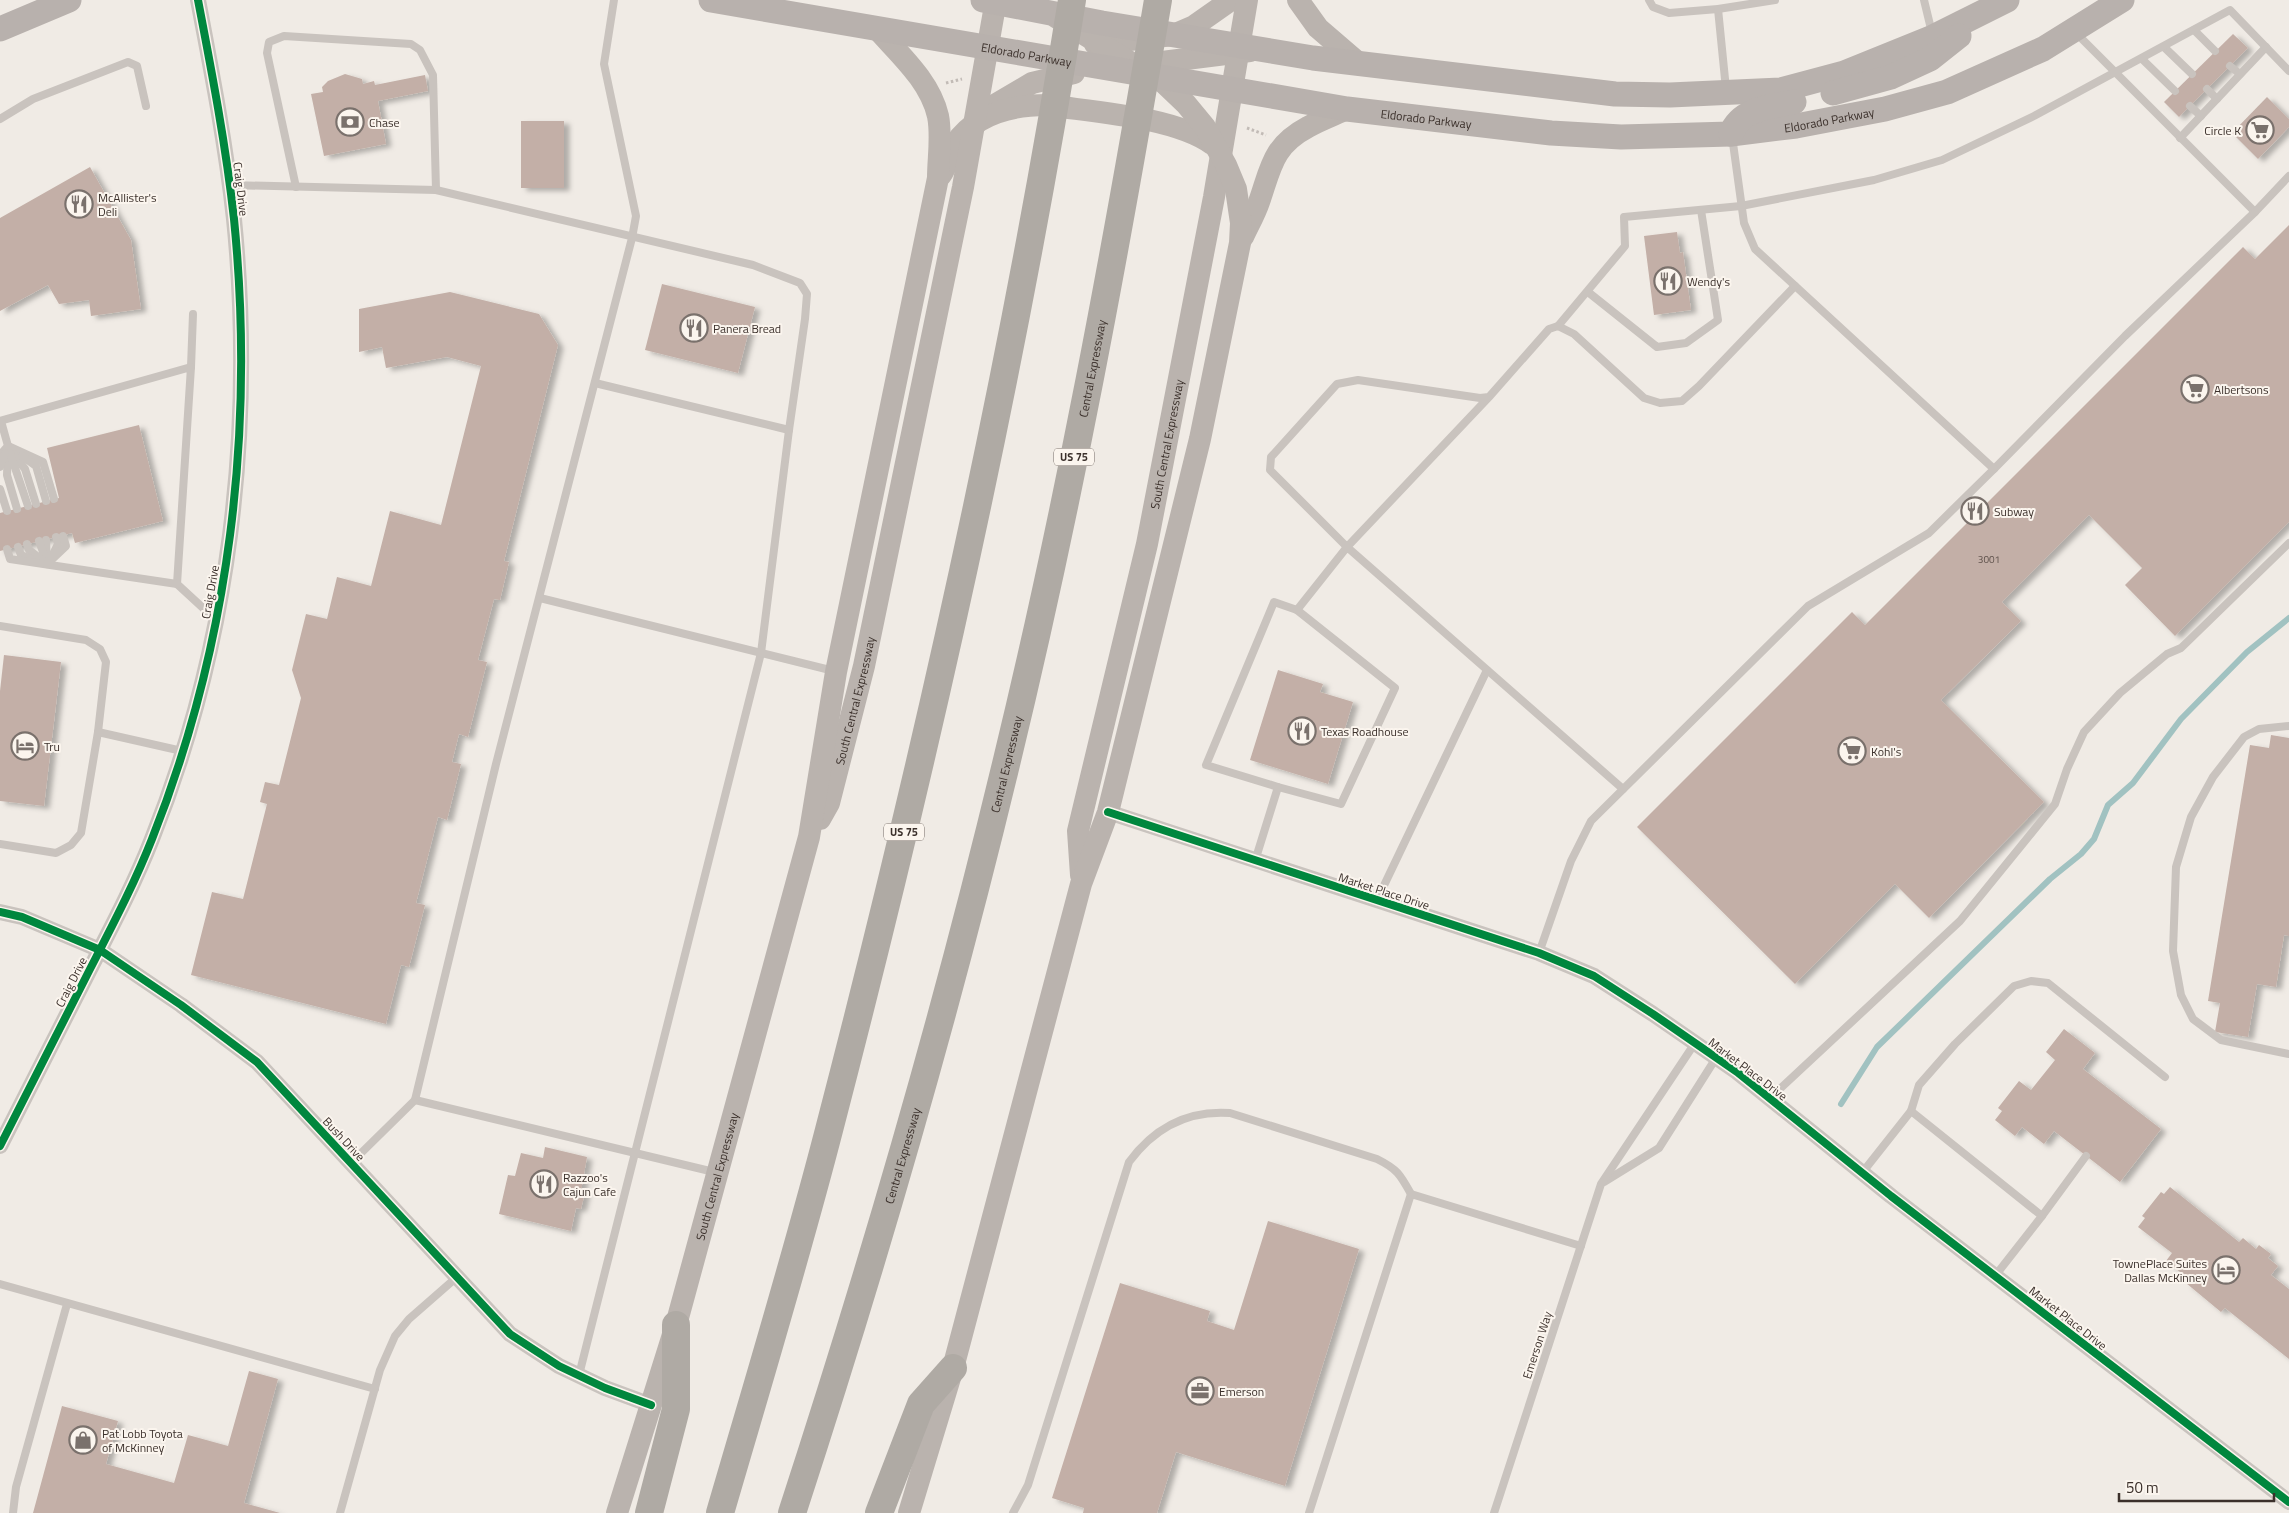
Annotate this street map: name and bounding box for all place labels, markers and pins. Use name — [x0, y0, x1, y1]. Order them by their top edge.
bank icon: Chase — [335, 107, 365, 137]
place label: Chase — [369, 113, 400, 132]
supermarket icon: Circle K — [2245, 115, 2275, 145]
place label: Circle K — [2204, 121, 2241, 140]
place label: McAllister's Deli — [98, 188, 157, 221]
restaurant icon: McAllister's Deli — [64, 189, 94, 219]
restaurant icon: Wendy's — [1653, 266, 1683, 296]
place label: Wendy's — [1687, 272, 1730, 291]
restaurant icon: Panera Bread — [679, 313, 709, 343]
place label: Panera Bread — [713, 319, 781, 338]
supermarket icon: Albertsons — [2180, 374, 2210, 404]
place label: Albertsons — [2214, 380, 2269, 399]
restaurant icon: Subway — [1960, 496, 1990, 526]
place label: Subway — [1994, 502, 2034, 521]
restaurant icon: Texas Roadhouse — [1287, 716, 1317, 746]
place label: Texas Roadhouse — [1321, 722, 1409, 741]
hotel icon: Tru — [10, 731, 40, 761]
supermarket icon: Kohl's — [1837, 736, 1867, 766]
place label: Tru — [44, 737, 60, 756]
place label: Kohl's — [1871, 742, 1902, 761]
place label: Razzoo's Cajun Cafe — [563, 1168, 616, 1201]
restaurant icon: Razzoo's Cajun Cafe — [529, 1169, 559, 1199]
place label: TownePlace Suites Dallas McKinney — [2113, 1254, 2207, 1287]
hotel icon: TownePlace Suites Dallas McKinney — [2211, 1255, 2241, 1285]
office icon: Emerson — [1185, 1376, 1215, 1406]
place label: Emerson — [1219, 1382, 1264, 1401]
place label: Pat Lobb Toyota of McKinney — [102, 1424, 183, 1457]
shop icon: Pat Lobb Toyota of McKinney — [68, 1425, 98, 1455]

